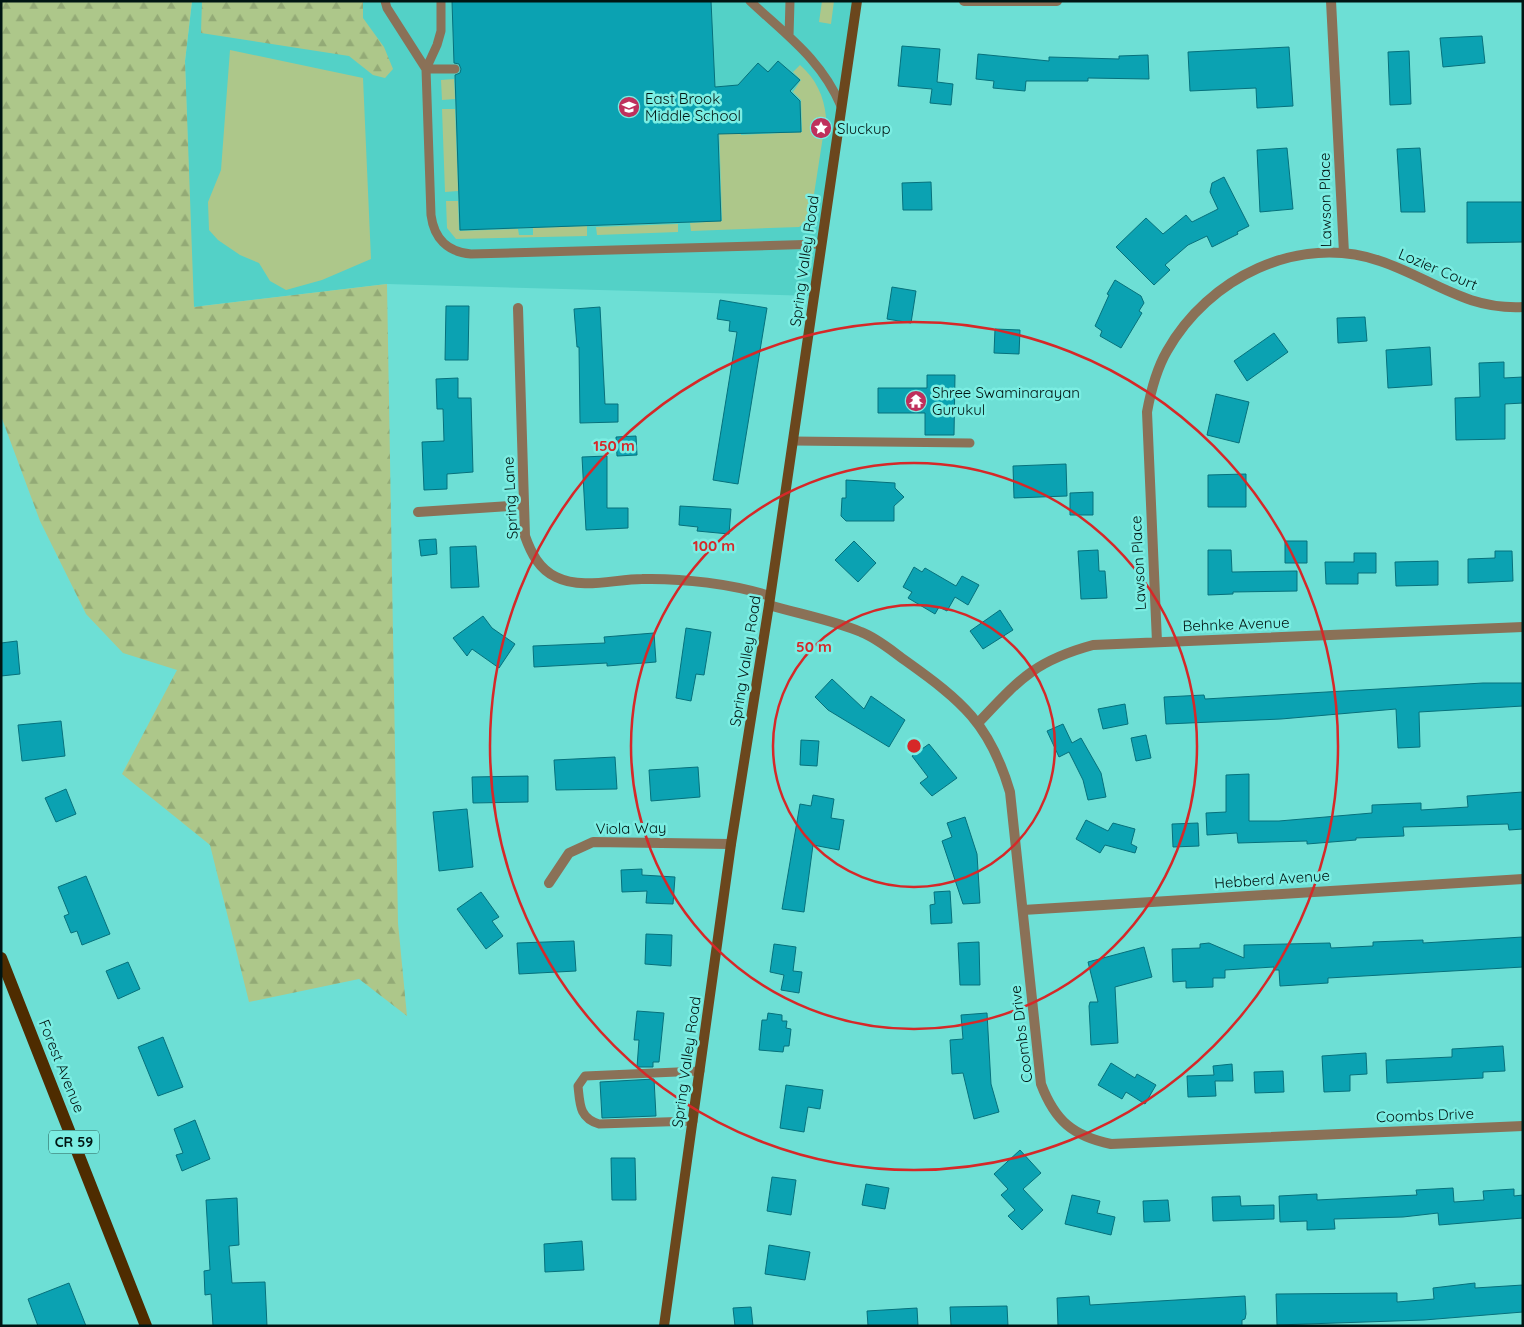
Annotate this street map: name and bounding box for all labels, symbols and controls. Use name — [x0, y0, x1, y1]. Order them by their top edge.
place label: East Brook Middle School — [645, 89, 741, 125]
school or university icon: East Brook Middle School — [617, 95, 641, 119]
place icon: Sluckup — [809, 116, 833, 140]
place label: Sluckup — [837, 119, 891, 138]
street label: Lawson Place — [1315, 152, 1335, 248]
street label: Spring Valley Road — [785, 194, 823, 328]
street label: Lozier Court — [1396, 244, 1480, 294]
place label: Shree Swaminarayan Gurukul — [932, 383, 1080, 419]
temple icon: Shree Swaminarayan Gurukul — [904, 389, 928, 413]
text: 150 m — [593, 436, 635, 455]
street label: Spring Lane — [498, 456, 522, 540]
street label: Lawson Place — [1126, 515, 1150, 611]
text: 100 m — [693, 536, 735, 555]
street label: Spring Valley Road — [725, 594, 765, 728]
street label: Behnke Avenue — [1182, 613, 1290, 635]
text: 50 m — [796, 637, 832, 656]
centre of rings — [905, 737, 923, 755]
street label: Viola Way — [595, 818, 667, 838]
street label: Hebberd Avenue — [1214, 865, 1330, 893]
street label: Coombs Drive — [1006, 984, 1036, 1084]
street label: Spring Valley Road — [667, 995, 705, 1129]
street label: Forest Avenue — [35, 1017, 89, 1115]
street label: Coombs Drive — [1376, 1104, 1474, 1126]
road number: CR 59 — [49, 1130, 99, 1154]

